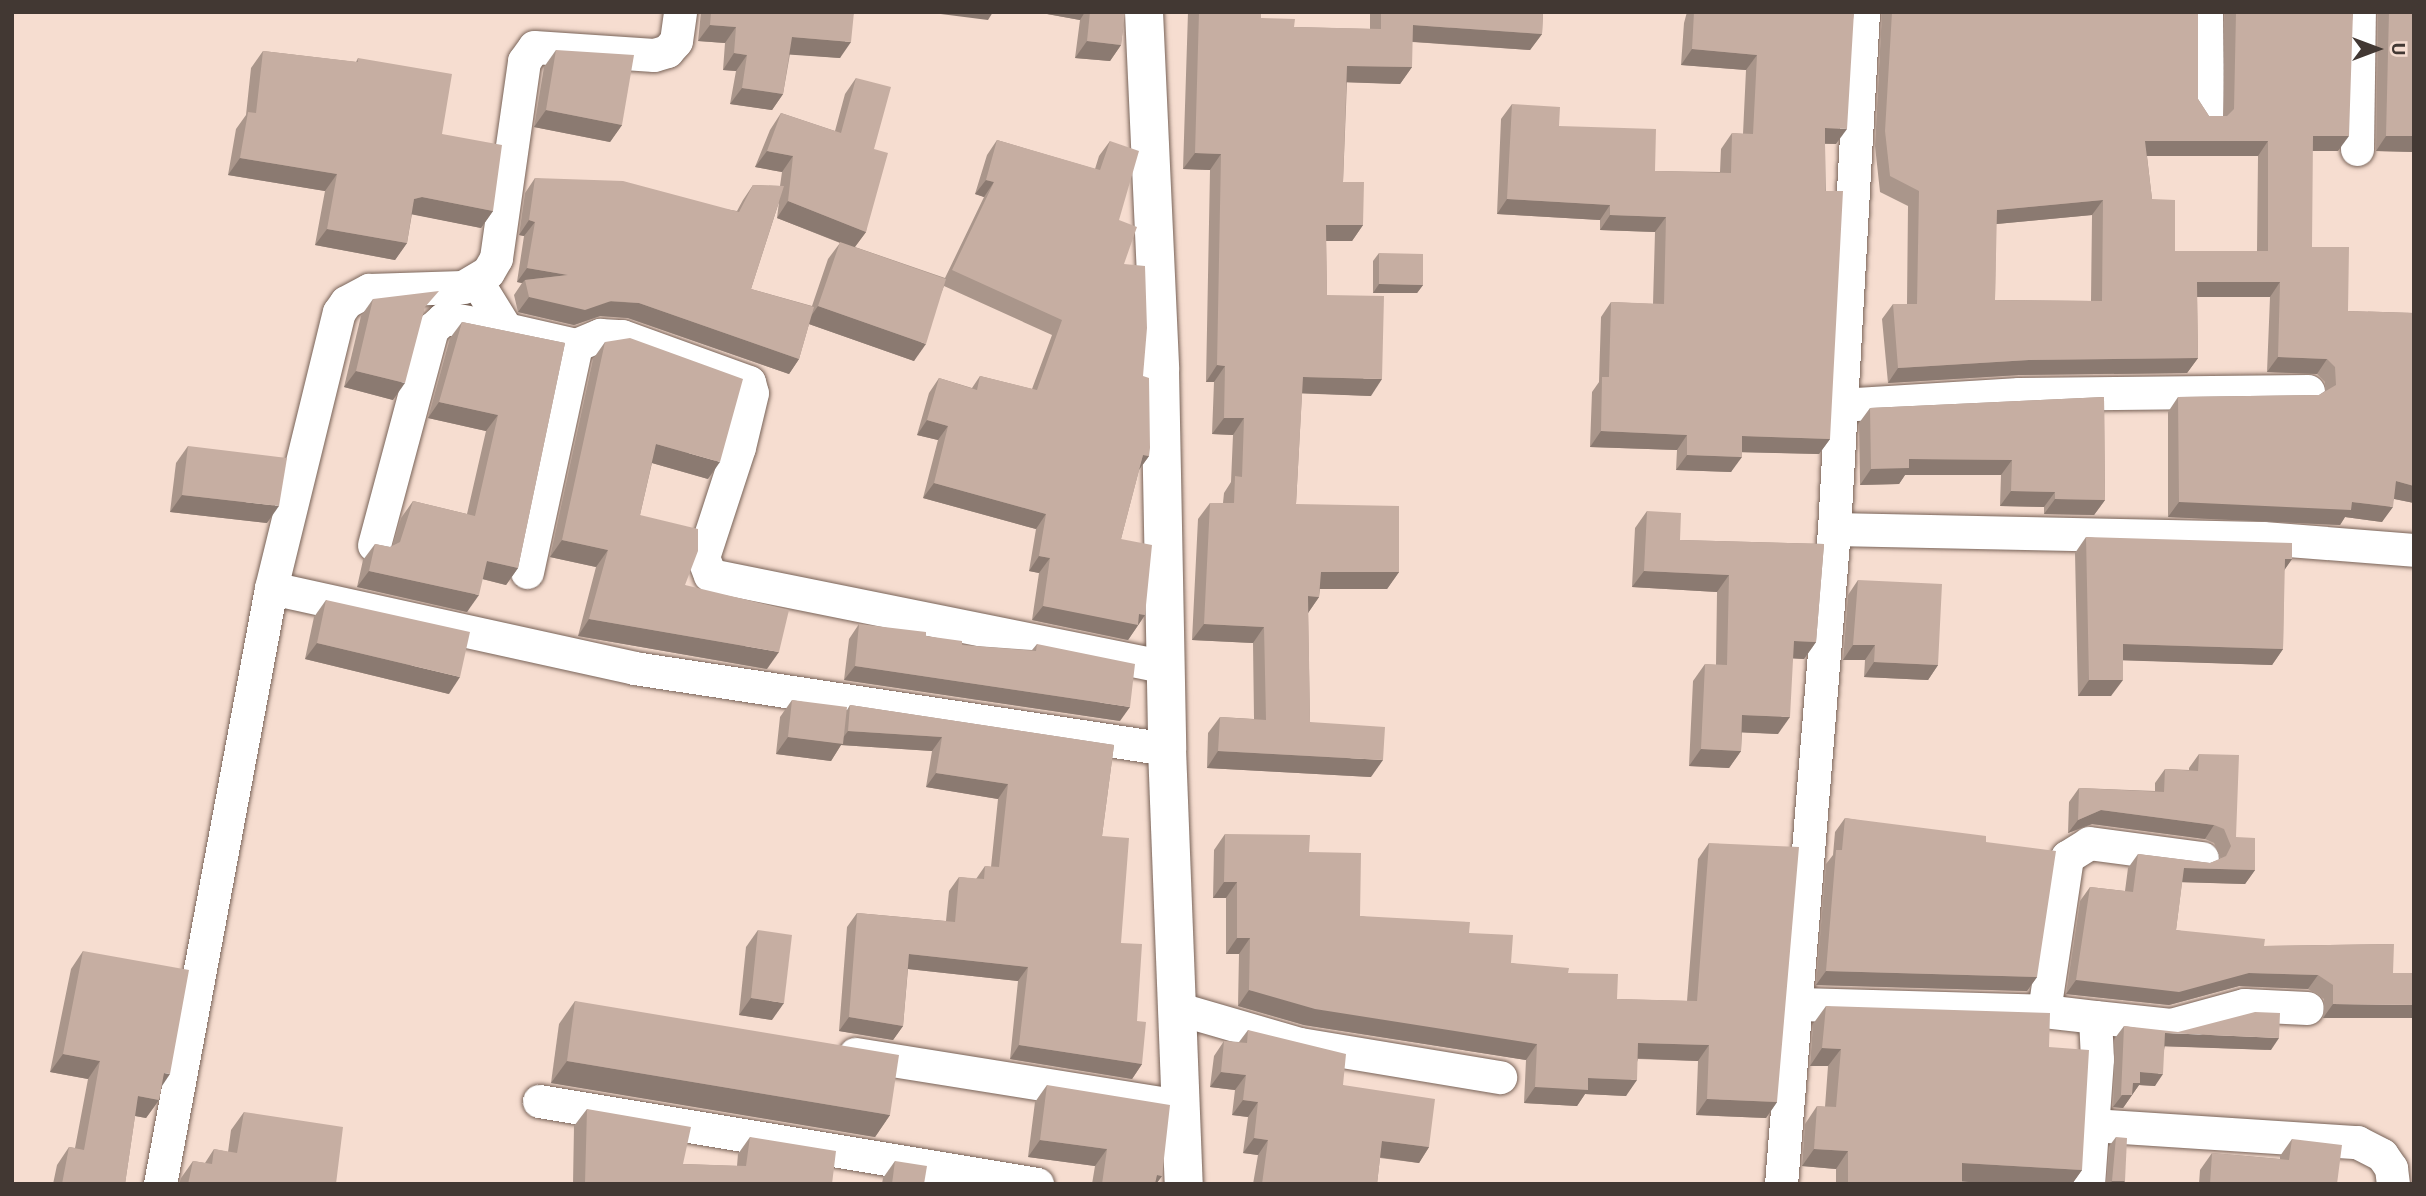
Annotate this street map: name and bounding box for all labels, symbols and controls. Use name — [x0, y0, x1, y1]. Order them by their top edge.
north arrow — [2342, 14, 2412, 84]
text: U — [2387, 43, 2410, 55]

